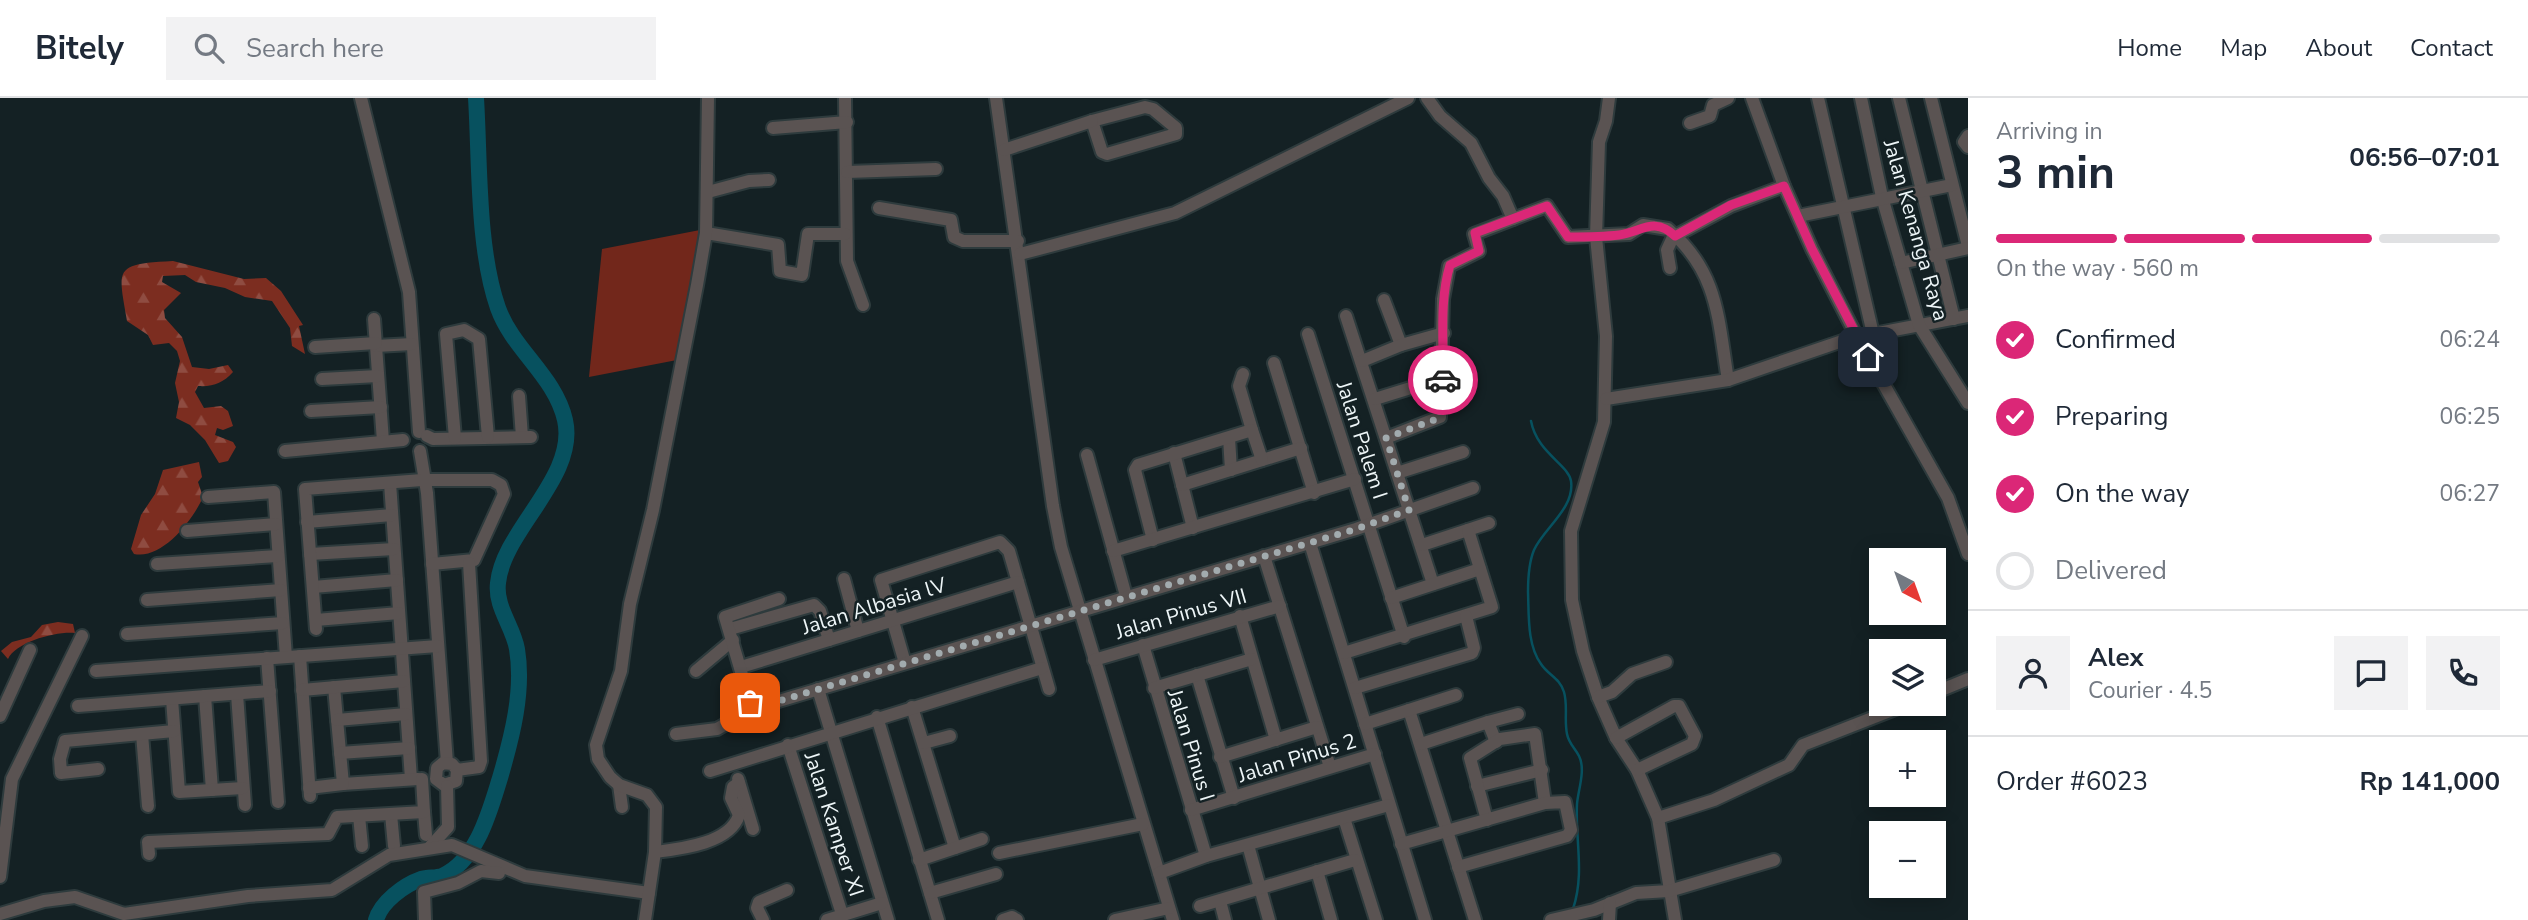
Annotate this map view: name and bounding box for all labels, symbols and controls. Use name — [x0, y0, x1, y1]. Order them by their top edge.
search box — [166, 17, 656, 80]
text: Bitely — [35, 26, 124, 71]
icon: search — [190, 29, 228, 67]
text: Search here — [246, 31, 384, 66]
text: Home — [2117, 32, 2182, 64]
text: Map — [2220, 32, 2267, 64]
text: About — [2305, 32, 2372, 64]
text: Contact — [2410, 32, 2493, 64]
text: Arriving in — [1996, 116, 2103, 147]
street label: Jalan Kenanga Raya — [1876, 135, 1955, 324]
text: 06:56–07:01 — [2349, 140, 2500, 175]
text: 3 min — [1996, 141, 2115, 204]
text: On the way · 560 m — [1996, 253, 2199, 284]
icon: check — [1996, 321, 2034, 359]
text: Confirmed — [2055, 322, 2176, 357]
text: 06:24 — [2440, 324, 2500, 355]
pin — [1838, 327, 1898, 387]
icon: home — [1849, 338, 1887, 376]
courier — [1408, 345, 1478, 415]
icon: car — [1424, 361, 1462, 399]
street label: Jalan Palem I — [1329, 376, 1394, 503]
icon: check — [1996, 398, 2034, 436]
text: Preparing — [2055, 399, 2168, 434]
text: 06:25 — [2440, 401, 2500, 432]
icon: check — [1996, 475, 2034, 513]
text: On the way — [2055, 476, 2189, 511]
text: 06:27 — [2440, 478, 2500, 509]
north arrow — [1869, 548, 1946, 625]
map controls — [1869, 548, 1946, 898]
text: Delivered — [2055, 553, 2167, 588]
street label: Jalan Albasia lV — [797, 571, 950, 642]
street label: Jalan Pinus VII — [1111, 582, 1250, 646]
button: person — [1996, 636, 2070, 710]
button: chat — [2334, 636, 2408, 710]
button: phone — [2426, 636, 2500, 710]
button: layers — [1869, 639, 1946, 716]
text: Alex — [2088, 640, 2144, 675]
pin — [720, 673, 780, 733]
text: Courier · 4.5 — [2088, 675, 2212, 706]
icon: bag — [731, 684, 769, 722]
street label: Jalan Pinus I — [1160, 685, 1221, 804]
street label: Jalan Pinus 2 — [1233, 727, 1360, 790]
button: + — [1869, 730, 1946, 807]
street label: Jalan Kamper XI — [797, 747, 871, 900]
text: Order #6023 — [1996, 764, 2148, 799]
text: Rp 141,000 — [2359, 764, 2500, 799]
button: − — [1869, 821, 1946, 898]

